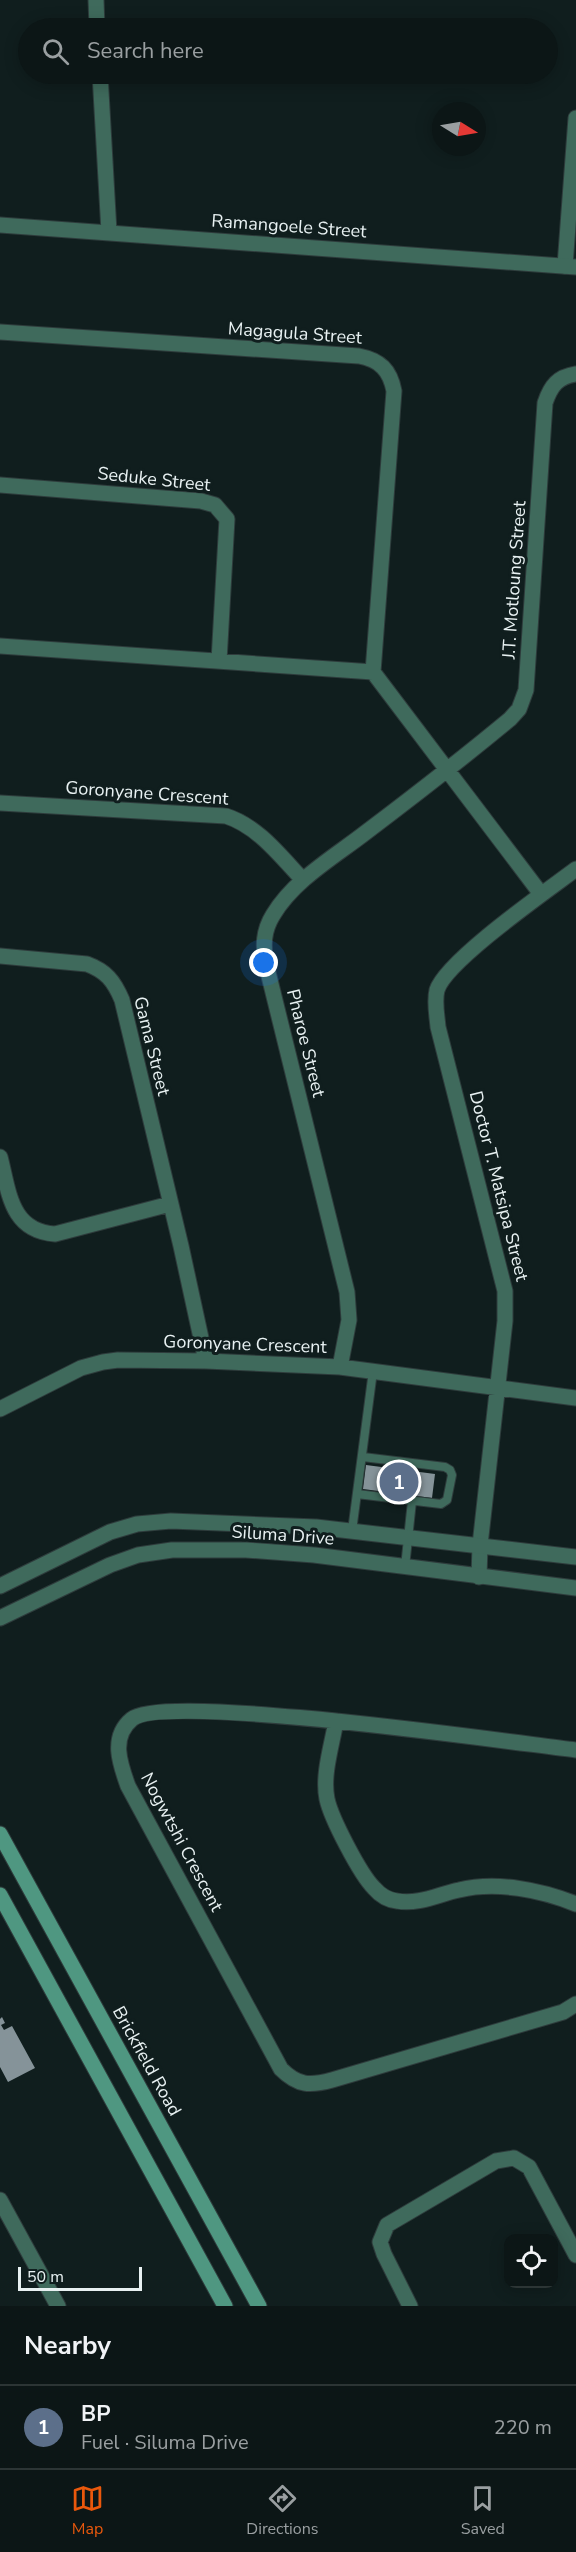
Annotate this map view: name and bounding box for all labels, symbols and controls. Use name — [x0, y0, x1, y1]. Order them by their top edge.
search box — [18, 18, 558, 84]
icon: search — [39, 35, 72, 68]
text: Search here — [87, 36, 204, 66]
north arrow — [432, 102, 486, 156]
street label: Ramangoele Street — [211, 209, 368, 243]
street label: Magagula Street — [227, 316, 363, 350]
street label: Seduke Street — [96, 461, 212, 497]
street label: J.T. Motloung Street — [496, 499, 532, 661]
street label: Goronyane Crescent — [65, 775, 230, 811]
your location — [249, 948, 278, 977]
street label: Pharoe Street — [281, 986, 331, 1100]
street label: Gama Street — [128, 994, 176, 1099]
street label: Doctor T. Matsipa Street — [464, 1088, 534, 1284]
street label: Goronyane Crescent — [163, 1329, 328, 1359]
pin: 1 — [380, 1460, 418, 1504]
street label: Siluma Drive — [231, 1519, 335, 1551]
street label: Nogwtshi Crescent — [135, 1768, 229, 1916]
street label: Brickfield Road — [107, 2002, 187, 2120]
map controls — [504, 2234, 558, 2288]
button: locate — [504, 2234, 558, 2288]
scale bar — [18, 2264, 142, 2292]
text: 50 m — [27, 2266, 64, 2288]
text: Nearby — [24, 2328, 111, 2363]
text: BP — [81, 2399, 110, 2429]
text: 1 — [38, 2414, 50, 2441]
text: 220 m — [494, 2414, 552, 2441]
text: Fuel · Siluma Drive — [81, 2429, 249, 2456]
tab: Map — [71, 2482, 104, 2540]
tab: Directions — [246, 2482, 318, 2540]
tab: Saved — [461, 2482, 505, 2540]

